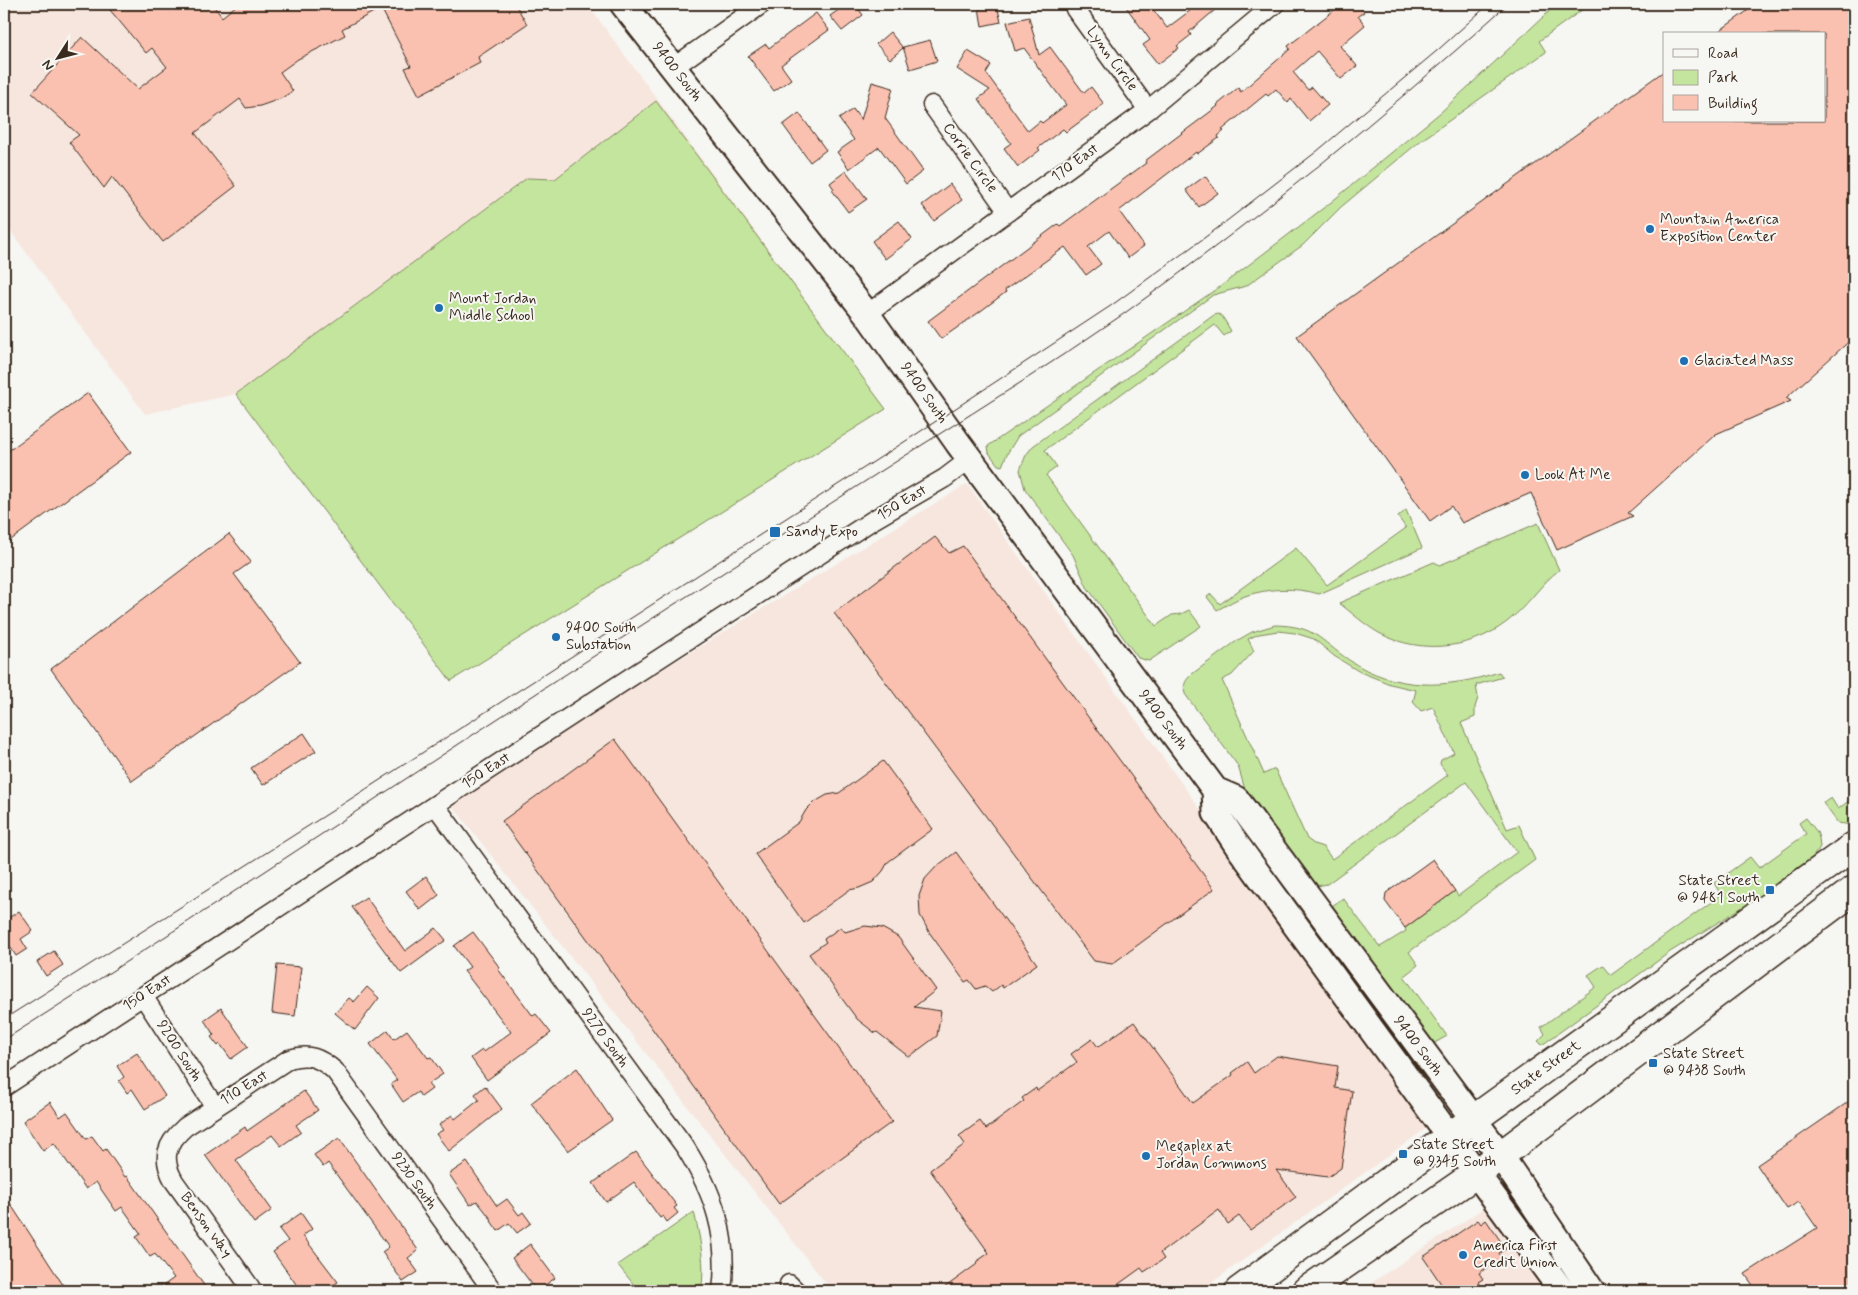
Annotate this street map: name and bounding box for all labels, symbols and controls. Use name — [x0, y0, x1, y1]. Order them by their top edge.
street label: Lynn Circle — [1082, 23, 1142, 96]
north arrow — [32, 32, 82, 82]
legend — [1663, 32, 1826, 122]
street label: 9400 South — [647, 38, 707, 106]
text: Road — [1708, 44, 1738, 64]
text: N — [38, 56, 58, 74]
text: Park — [1708, 68, 1738, 88]
text: Building — [1708, 94, 1758, 115]
street label: Corrie Circle — [938, 119, 1002, 197]
street label: 170 East — [1047, 139, 1103, 187]
place label: Mountain America Exposition Center — [1660, 210, 1779, 247]
marker: Mountain America Exposition Center — [1644, 223, 1656, 235]
place label: Mount Jordan Middle School — [449, 289, 536, 326]
marker: Mount Jordan Middle School — [433, 302, 445, 314]
place label: Glaciated Mass — [1694, 351, 1794, 371]
marker: Glaciated Mass — [1678, 355, 1690, 367]
street label: 9400 South — [896, 358, 952, 428]
place label: Look At Me — [1535, 465, 1610, 485]
marker: Look At Me — [1519, 469, 1531, 481]
street label: 150 East — [874, 480, 931, 526]
place label: Sandy Expo — [786, 522, 858, 542]
marker: Sandy Expo — [768, 525, 782, 539]
place label: 9400 South Substation — [566, 618, 637, 655]
marker: 9400 South Substation — [550, 631, 562, 643]
street label: 9400 South — [1134, 686, 1192, 754]
street label: 150 East — [458, 748, 515, 794]
place label: State Street @ 9481 South — [1677, 871, 1760, 908]
marker: State Street @ 9481 South — [1764, 884, 1776, 896]
street label: 150 East — [119, 970, 176, 1016]
street label: 9270 South — [577, 1004, 633, 1072]
street label: 9400 South — [1389, 1012, 1447, 1080]
street label: 9200 South — [152, 1016, 206, 1086]
street label: State Street — [1507, 1036, 1585, 1100]
place label: State Street @ 9438 South — [1663, 1044, 1746, 1081]
marker: State Street @ 9438 South — [1647, 1057, 1659, 1069]
street label: 110 East — [216, 1065, 272, 1110]
place label: State Street @ 9345 South — [1413, 1135, 1496, 1172]
place label: Megaplex at Jordan Commons — [1156, 1137, 1267, 1174]
street label: 9230 South — [386, 1148, 442, 1214]
marker: State Street @ 9345 South — [1397, 1148, 1409, 1160]
marker: Megaplex at Jordan Commons — [1140, 1150, 1152, 1162]
street label: Benson Way — [175, 1188, 237, 1262]
place label: America First Credit Union — [1473, 1236, 1560, 1273]
marker: America First Credit Union — [1457, 1249, 1469, 1261]

